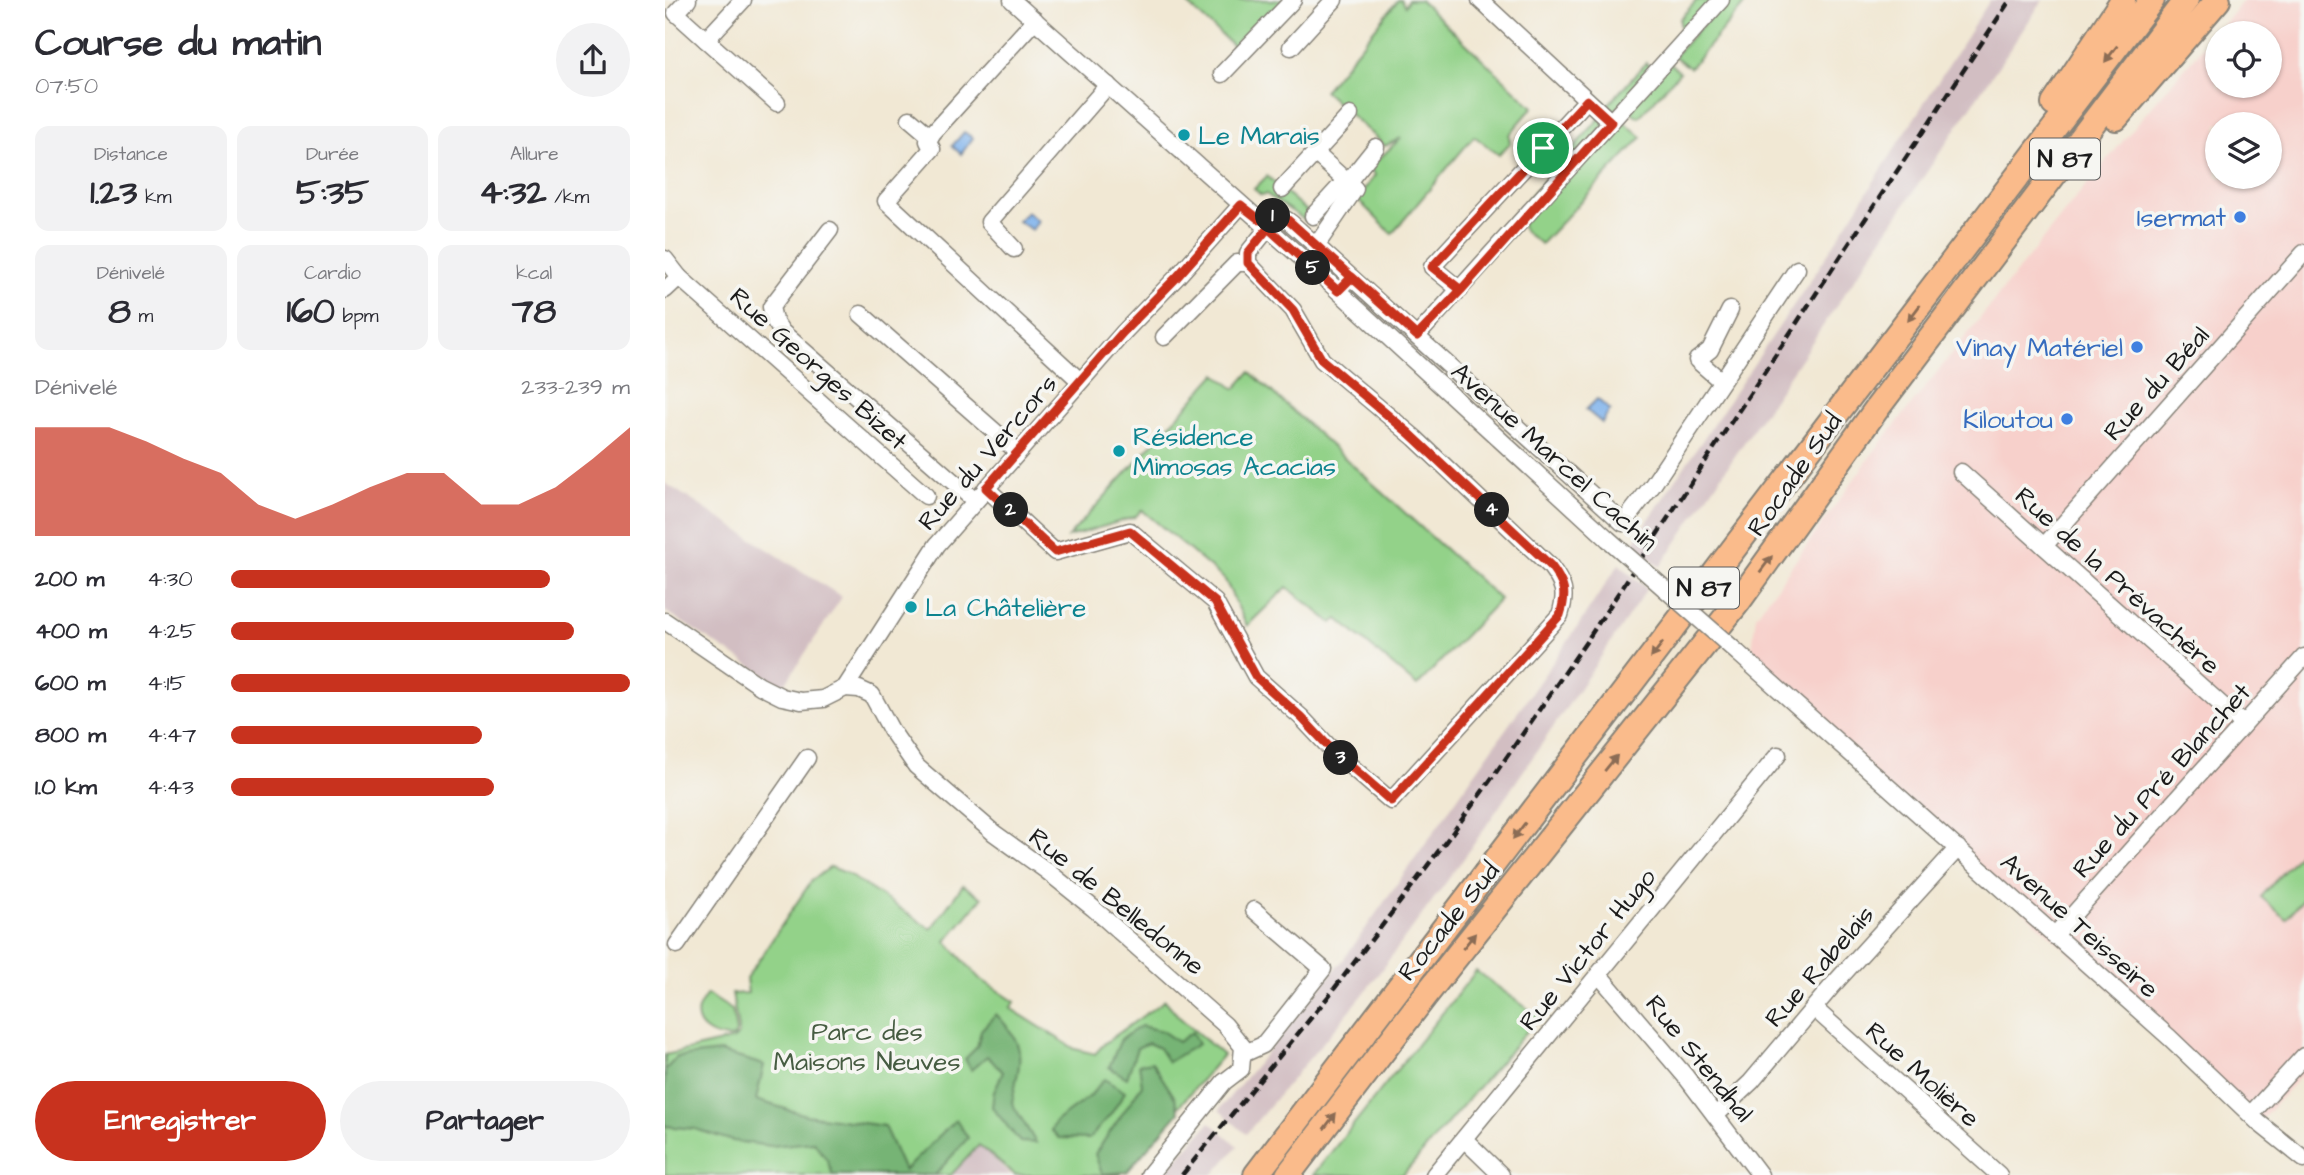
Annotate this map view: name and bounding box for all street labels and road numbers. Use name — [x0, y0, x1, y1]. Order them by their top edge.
road number: N 87 — [2030, 139, 2100, 180]
street label: Rue Georges Bizet — [720, 279, 915, 460]
street label: Rue du Béal — [2096, 318, 2218, 449]
street label: Avenue Marcel Cachin — [1443, 354, 1666, 559]
street label: Rue du Vercors — [910, 367, 1066, 539]
street label: Rocade Sud — [1739, 405, 1851, 544]
street label: Rue de la Prévachère — [2007, 479, 2228, 683]
road number: N 87 — [1669, 568, 1739, 608]
street label: Rue du Pré Blanchet — [2064, 675, 2260, 886]
street label: Rue de Belledonne — [1021, 820, 1212, 984]
street label: Avenue Teisseire — [1992, 845, 2166, 1007]
street label: Rocade Sud — [1390, 854, 1508, 989]
street label: Rue Victor Hugo — [1511, 860, 1666, 1040]
street label: Rue Rabelais — [1757, 898, 1883, 1035]
street label: Rue Stendhal — [1637, 987, 1762, 1130]
street label: Rue Molière — [1857, 1014, 1987, 1136]

